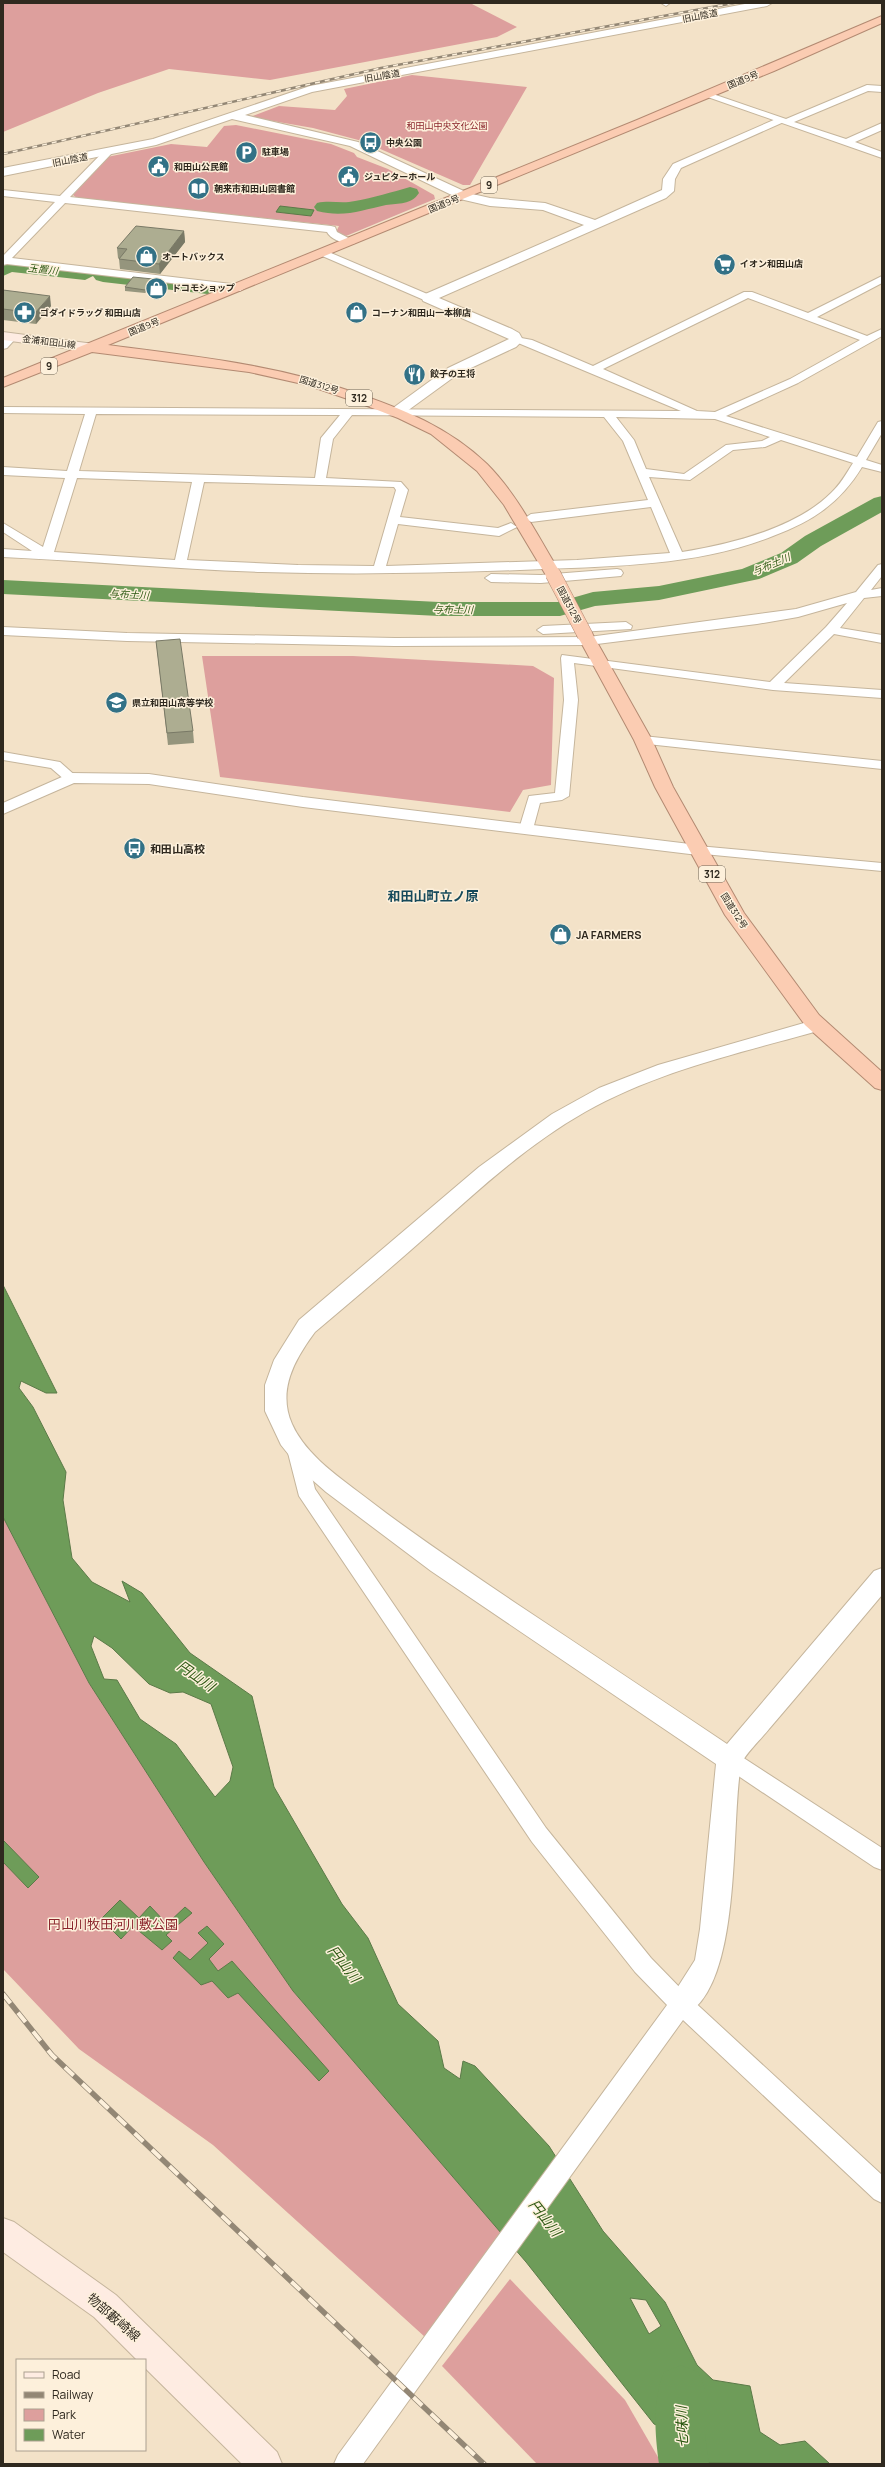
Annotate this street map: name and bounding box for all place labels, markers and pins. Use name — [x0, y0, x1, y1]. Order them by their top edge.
bus stop icon: 中央公園 — [358, 130, 384, 156]
place label: 中央公園 — [386, 136, 422, 149]
parking icon: 駐車場 — [233, 139, 259, 165]
place label: 駐車場 — [261, 145, 289, 158]
public building icon: 和田山公民館 — [145, 154, 171, 180]
place label: 和田山公民館 — [174, 160, 228, 173]
public building icon: ジュピターホール — [335, 164, 361, 190]
place label: ジュピターホール — [364, 170, 435, 183]
library icon: 朝来市和田山図書館 — [185, 176, 211, 202]
place label: 朝来市和田山図書館 — [214, 182, 295, 195]
shop icon: オートバックス — [134, 244, 160, 270]
place label: オートバックス — [162, 250, 225, 263]
supermarket icon: イオン和田山店 — [712, 251, 738, 277]
place label: イオン和田山店 — [740, 257, 803, 270]
shop icon: ドコモショップ — [143, 275, 169, 301]
place label: ドコモショップ — [172, 281, 235, 294]
pharmacy icon: ゴダイドラッグ 和田山店 — [11, 300, 37, 326]
shop icon: コーナン和田山一本柳店 — [344, 300, 370, 326]
place label: ゴダイドラッグ 和田山店 — [40, 306, 141, 319]
place label: コーナン和田山一本柳店 — [372, 306, 471, 319]
restaurant icon: 餃子の王将 — [402, 361, 428, 387]
place label: 餃子の王将 — [430, 367, 476, 380]
school or university icon: 県立和田山高等学校 — [104, 690, 130, 716]
place label: 県立和田山高等学校 — [132, 696, 214, 709]
bus stop icon: 和田山高校 — [122, 836, 148, 862]
place label: 和田山高校 — [150, 841, 205, 856]
shop icon: JA FARMERS — [548, 922, 574, 948]
place label: JA FARMERS — [576, 927, 641, 942]

